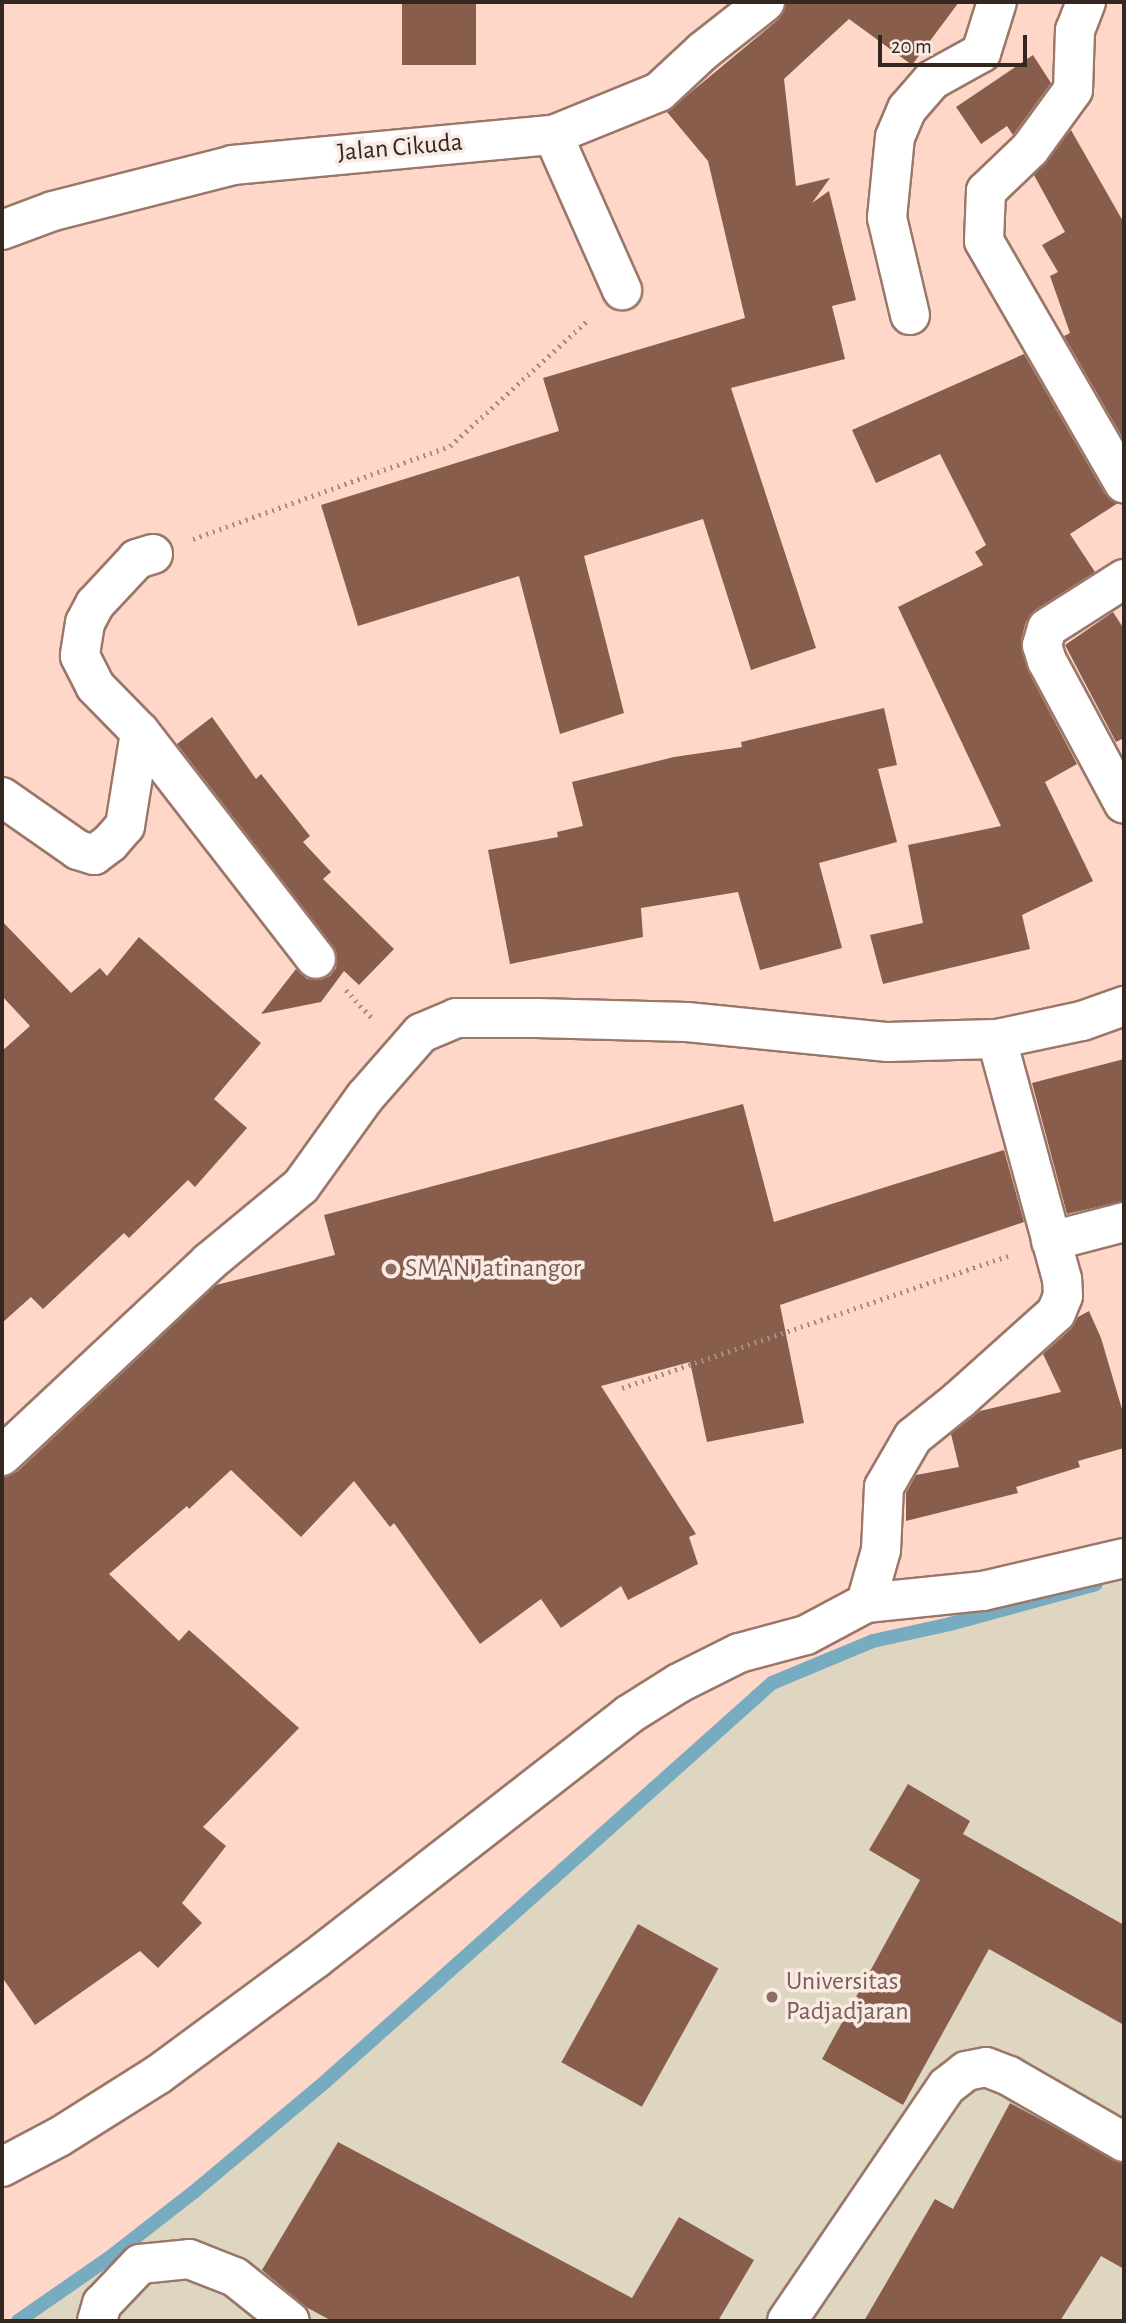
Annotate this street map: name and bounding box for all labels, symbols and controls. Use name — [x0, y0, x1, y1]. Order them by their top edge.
scale bar — [881, 21, 1030, 65]
text: 20 m — [891, 36, 932, 57]
street label: Jalan Cikuda — [336, 127, 464, 169]
place label: SMAN Jatinangor — [405, 1253, 581, 1285]
marker: SMAN Jatinangor — [383, 1261, 399, 1277]
place label: Universitas Padjadjaran — [786, 1966, 909, 2028]
marker: Universitas Padjadjaran — [764, 1989, 780, 2005]

